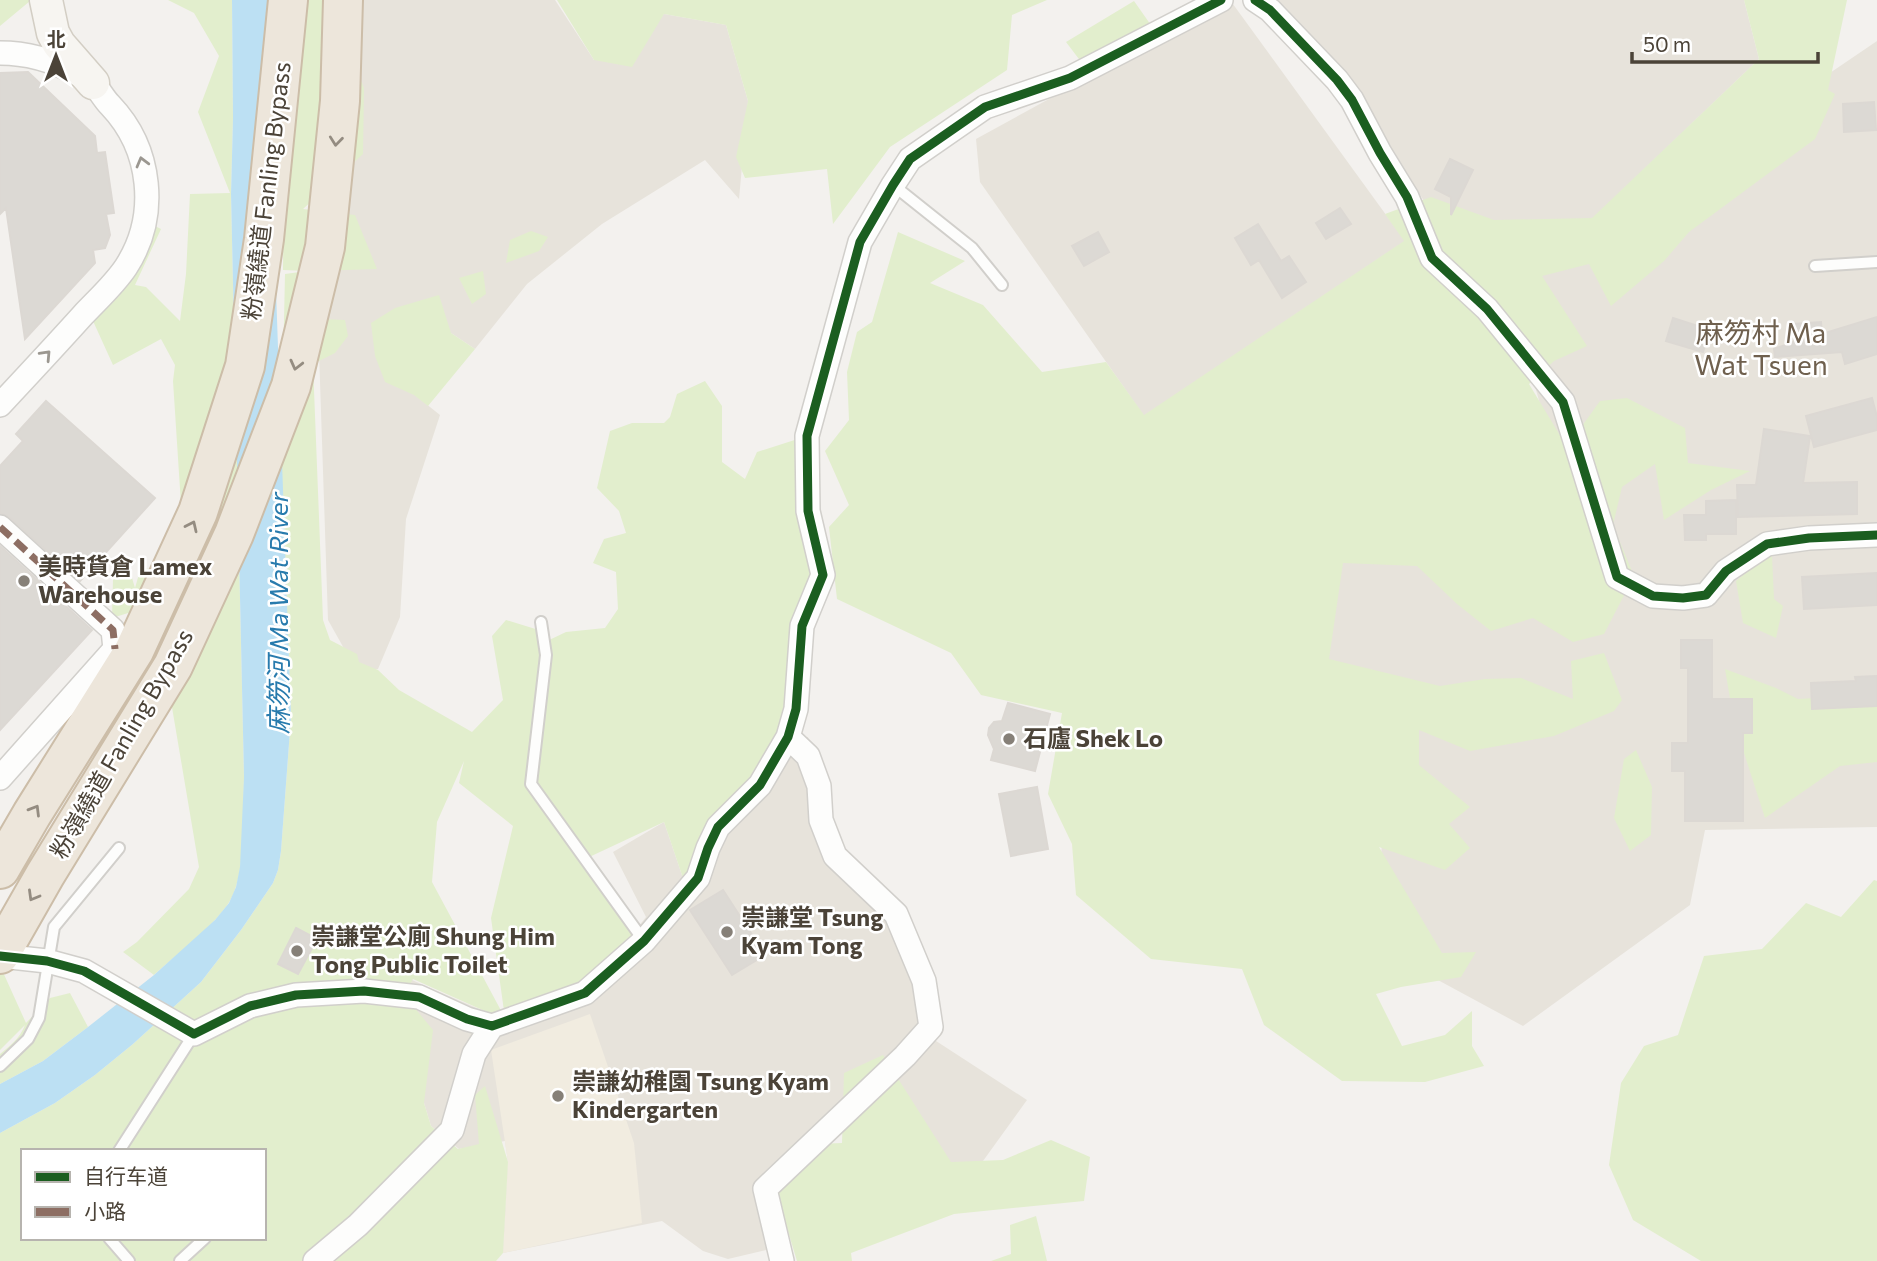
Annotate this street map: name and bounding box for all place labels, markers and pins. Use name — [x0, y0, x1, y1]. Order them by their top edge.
place label: 美時貨倉 Lamex Warehouse — [38, 551, 213, 608]
marker: 美時貨倉 Lamex Warehouse — [16, 573, 32, 589]
place label: 石廬 Shek Lo — [1023, 723, 1163, 752]
marker: 石廬 Shek Lo — [1001, 731, 1017, 747]
place label: 崇謙堂 Tsung Kyam Tong — [741, 902, 883, 959]
place label: 崇謙堂公廁 Shung Him Tong Public Toilet — [311, 921, 555, 978]
marker: 崇謙堂 Tsung Kyam Tong — [719, 924, 735, 940]
marker: 崇謙堂公廁 Shung Him Tong Public Toilet — [289, 943, 305, 959]
place label: 崇謙幼稚園 Tsung Kyam Kindergarten — [572, 1066, 829, 1123]
marker: 崇謙幼稚園 Tsung Kyam Kindergarten — [550, 1088, 566, 1104]

